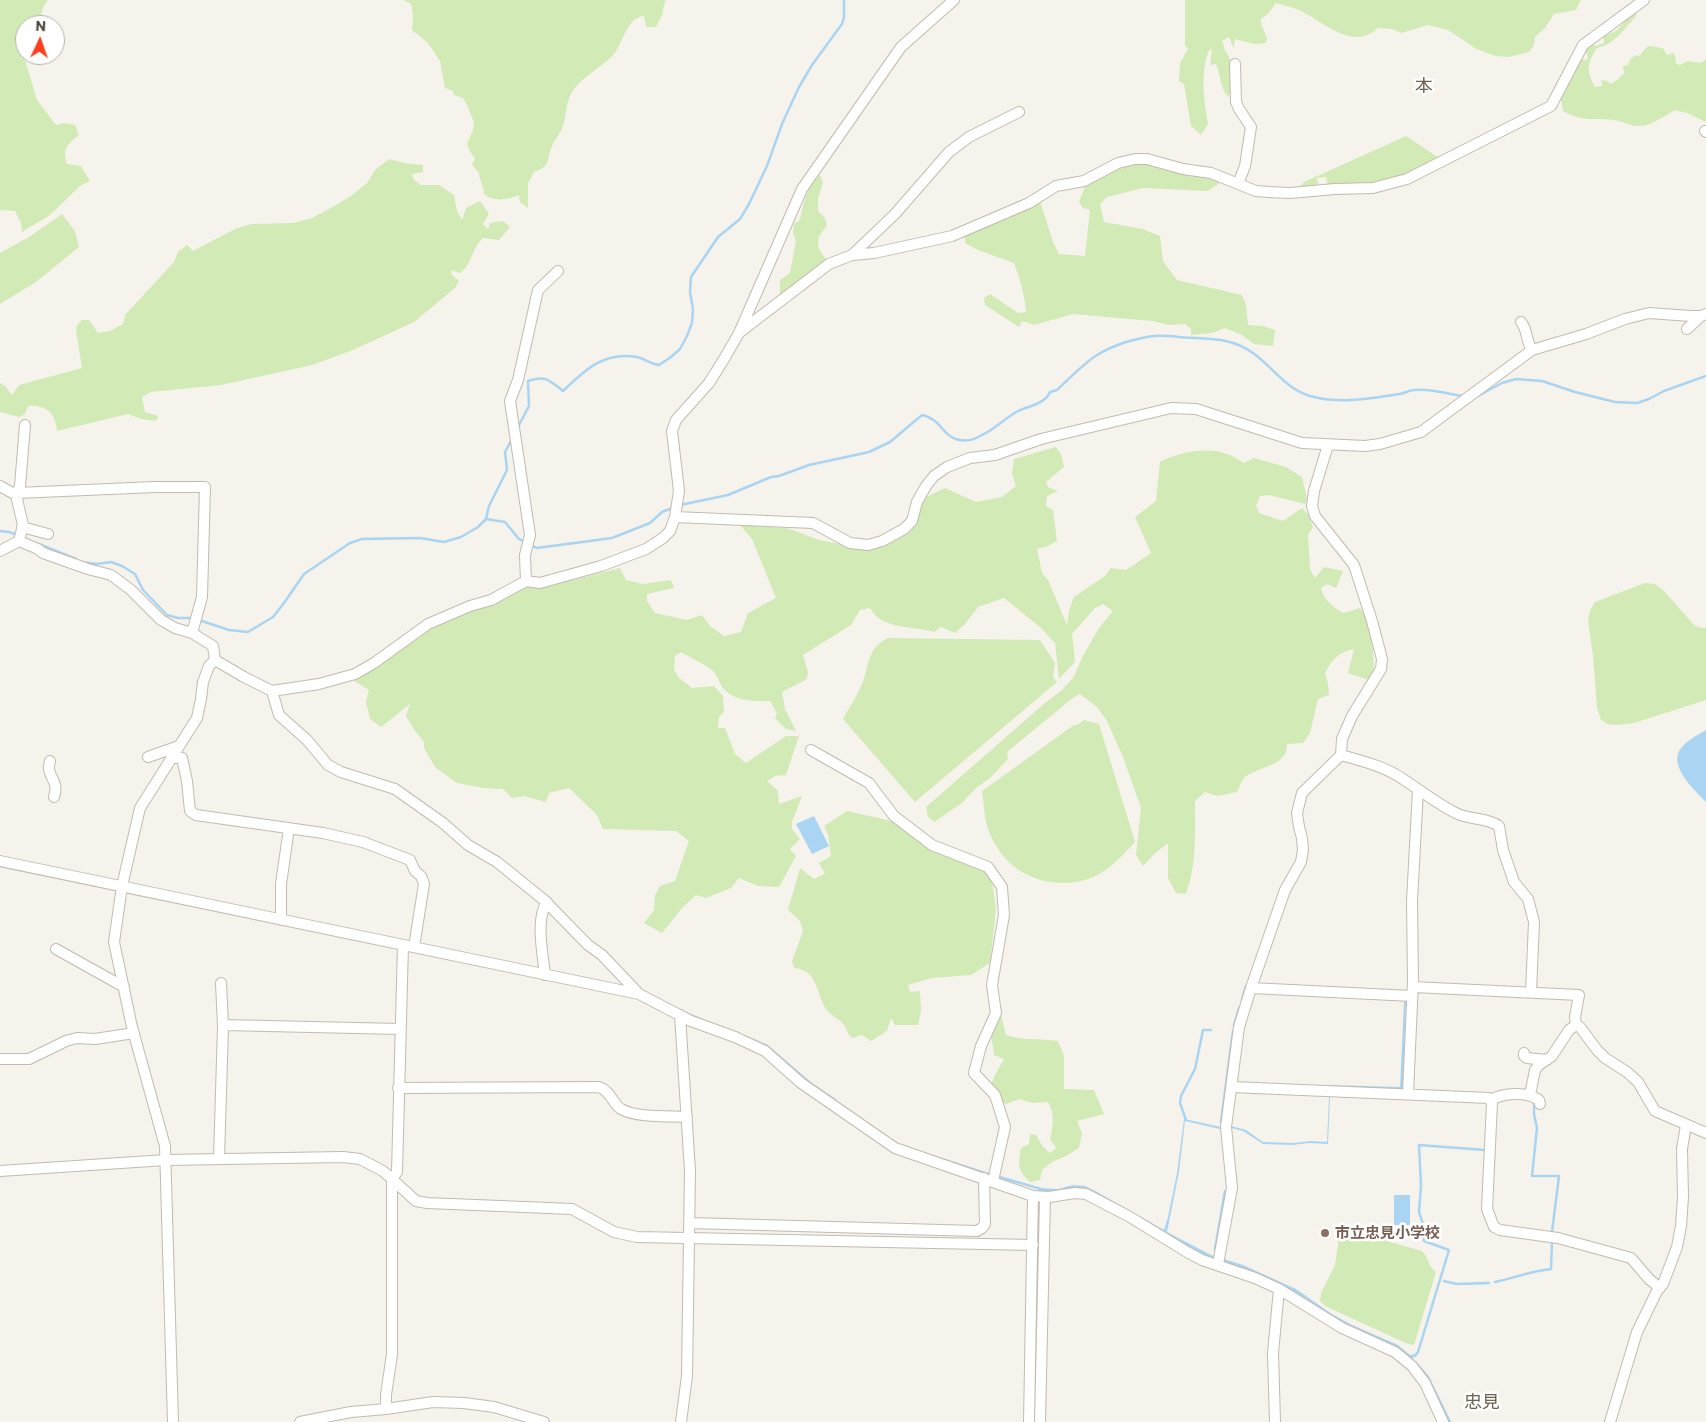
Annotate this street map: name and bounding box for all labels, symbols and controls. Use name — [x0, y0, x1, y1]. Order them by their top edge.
north arrow — [15, 15, 65, 65]
text: N — [35, 17, 46, 34]
district label: 本 — [1415, 75, 1433, 97]
place label: 市立忠見小学校 — [1335, 1224, 1440, 1242]
marker: 市立忠見小学校 — [1319, 1227, 1331, 1239]
district label: 忠見 — [1464, 1391, 1500, 1413]

